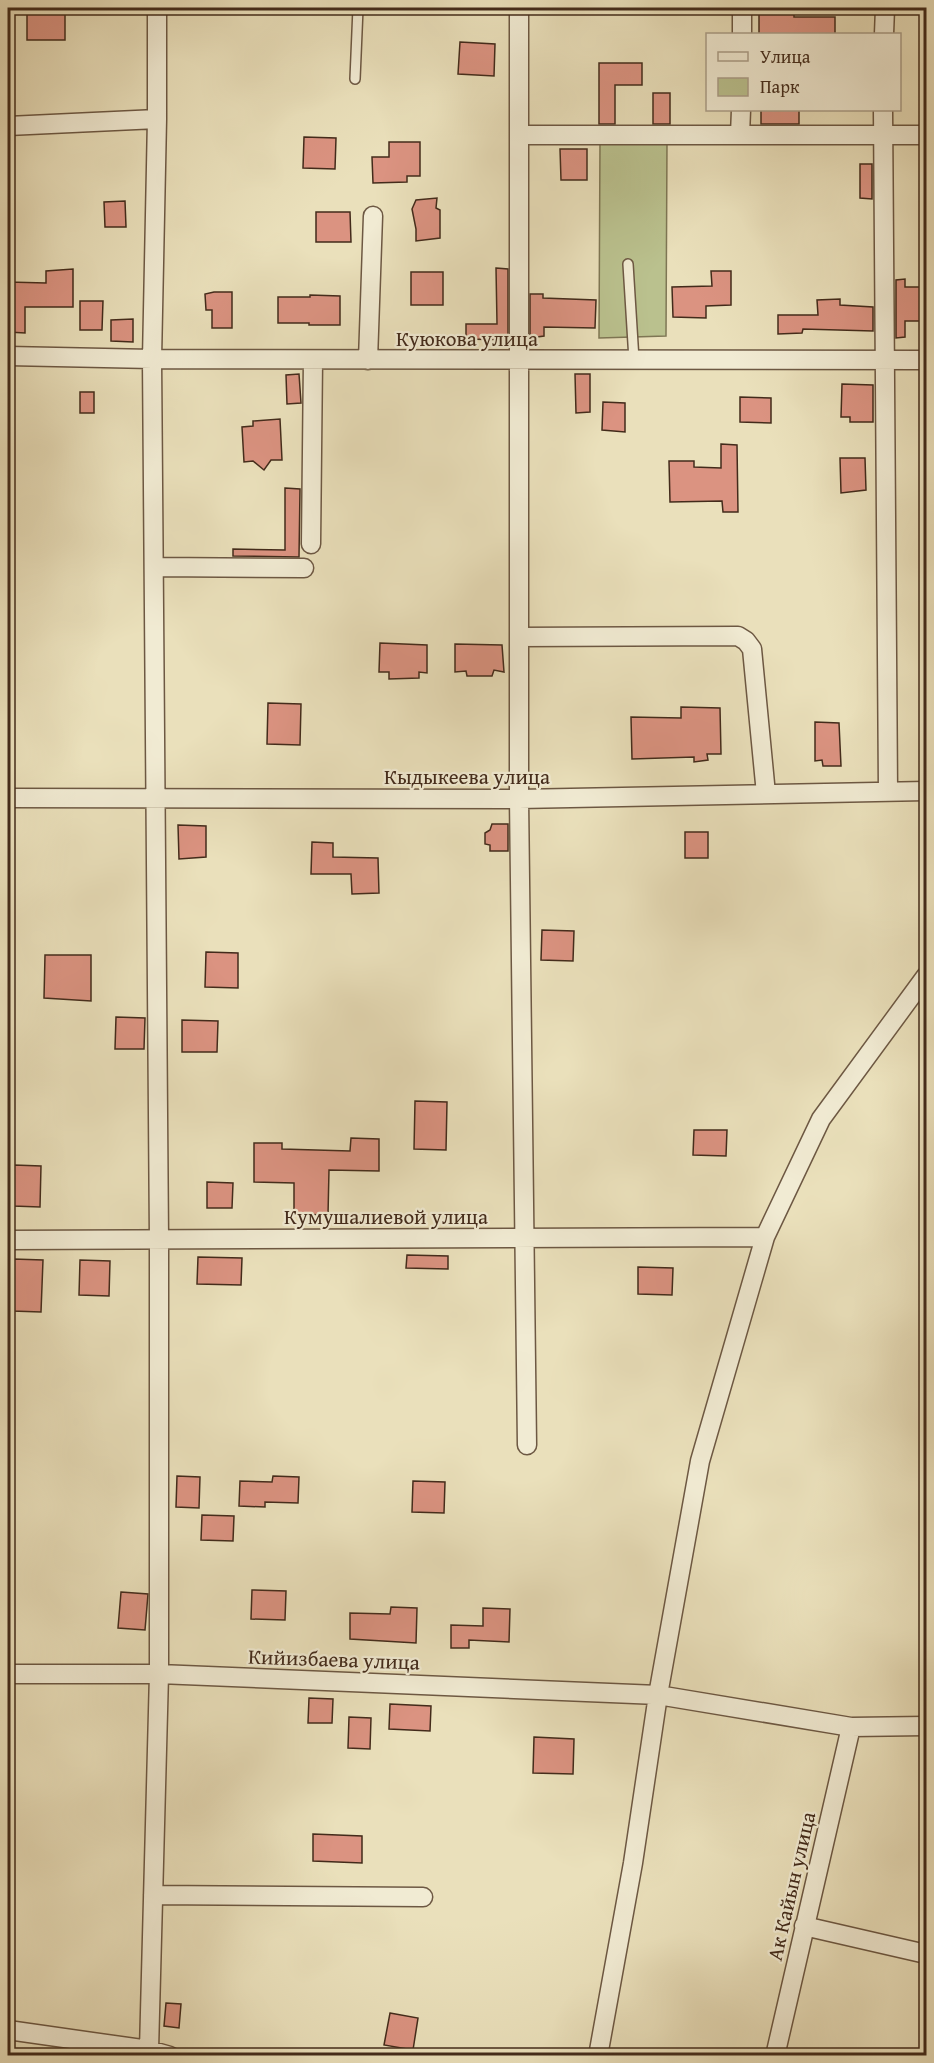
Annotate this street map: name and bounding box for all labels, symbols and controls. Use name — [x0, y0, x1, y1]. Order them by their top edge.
legend — [706, 33, 901, 111]
text: Улица — [760, 43, 811, 70]
text: Парк — [760, 73, 800, 100]
street label: Куюкова улица — [396, 323, 538, 354]
street label: Кыдыкеева улица — [384, 761, 550, 792]
street label: Кумушалиевой улица — [284, 1201, 488, 1232]
street label: Кийизбаева улица — [248, 1641, 420, 1677]
street label: Ак Кайын улица — [759, 1808, 823, 1964]

